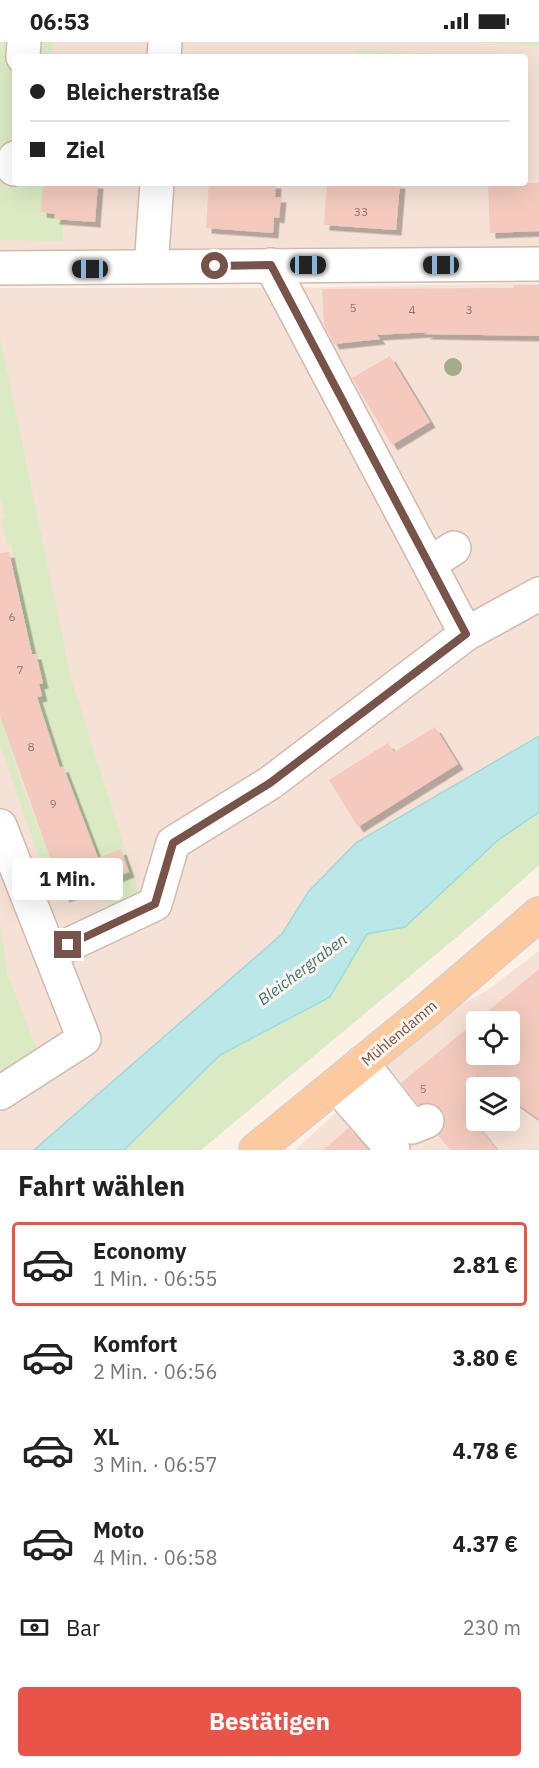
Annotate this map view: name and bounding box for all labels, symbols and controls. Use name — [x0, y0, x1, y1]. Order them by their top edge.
text: 06:53 — [30, 7, 90, 36]
text: Bleicherstraße — [66, 77, 220, 106]
text: Ziel — [66, 135, 105, 164]
house number: 33 — [354, 204, 368, 219]
route start — [201, 252, 228, 279]
car — [290, 256, 326, 274]
car — [423, 256, 459, 274]
car — [72, 260, 108, 278]
house number: 5 — [349, 300, 357, 315]
house number: 4 — [408, 302, 416, 317]
house number: 3 — [465, 302, 473, 317]
house number: 6 — [8, 609, 16, 624]
house number: 7 — [16, 662, 24, 677]
house number: 8 — [27, 739, 35, 754]
house number: 9 — [49, 796, 57, 811]
callout: 1 Min. — [13, 858, 124, 900]
text: 1 Min. — [39, 865, 96, 892]
water label: Bleichergraben — [253, 929, 351, 1009]
route end — [54, 931, 81, 958]
street label: Mühlendamm — [357, 996, 441, 1070]
map controls — [466, 1011, 520, 1131]
button: locate — [466, 1011, 520, 1065]
button: layers — [466, 1077, 520, 1131]
house number: 5 — [419, 1081, 427, 1096]
text: Fahrt wählen — [18, 1168, 185, 1203]
text: Economy — [93, 1236, 187, 1265]
icon: car — [21, 1237, 75, 1291]
text: 2.81 € — [453, 1250, 518, 1279]
text: 1 Min. · 06:55 — [93, 1265, 218, 1292]
text: Komfort — [93, 1329, 178, 1358]
icon: car — [21, 1330, 75, 1384]
text: 3.80 € — [453, 1343, 518, 1372]
text: 2 Min. · 06:56 — [93, 1358, 218, 1385]
text: XL — [93, 1422, 119, 1451]
icon: car — [21, 1423, 75, 1477]
text: 4.78 € — [453, 1436, 518, 1465]
text: 3 Min. · 06:57 — [93, 1451, 218, 1478]
text: Moto — [93, 1515, 144, 1544]
icon: car — [21, 1516, 75, 1570]
text: 4.37 € — [453, 1529, 518, 1558]
text: 4 Min. · 06:58 — [93, 1544, 218, 1571]
icon: cash — [18, 1611, 51, 1644]
text: Bar — [66, 1613, 100, 1642]
text: 230 m — [463, 1614, 521, 1641]
button: Bestätigen — [18, 1687, 521, 1756]

